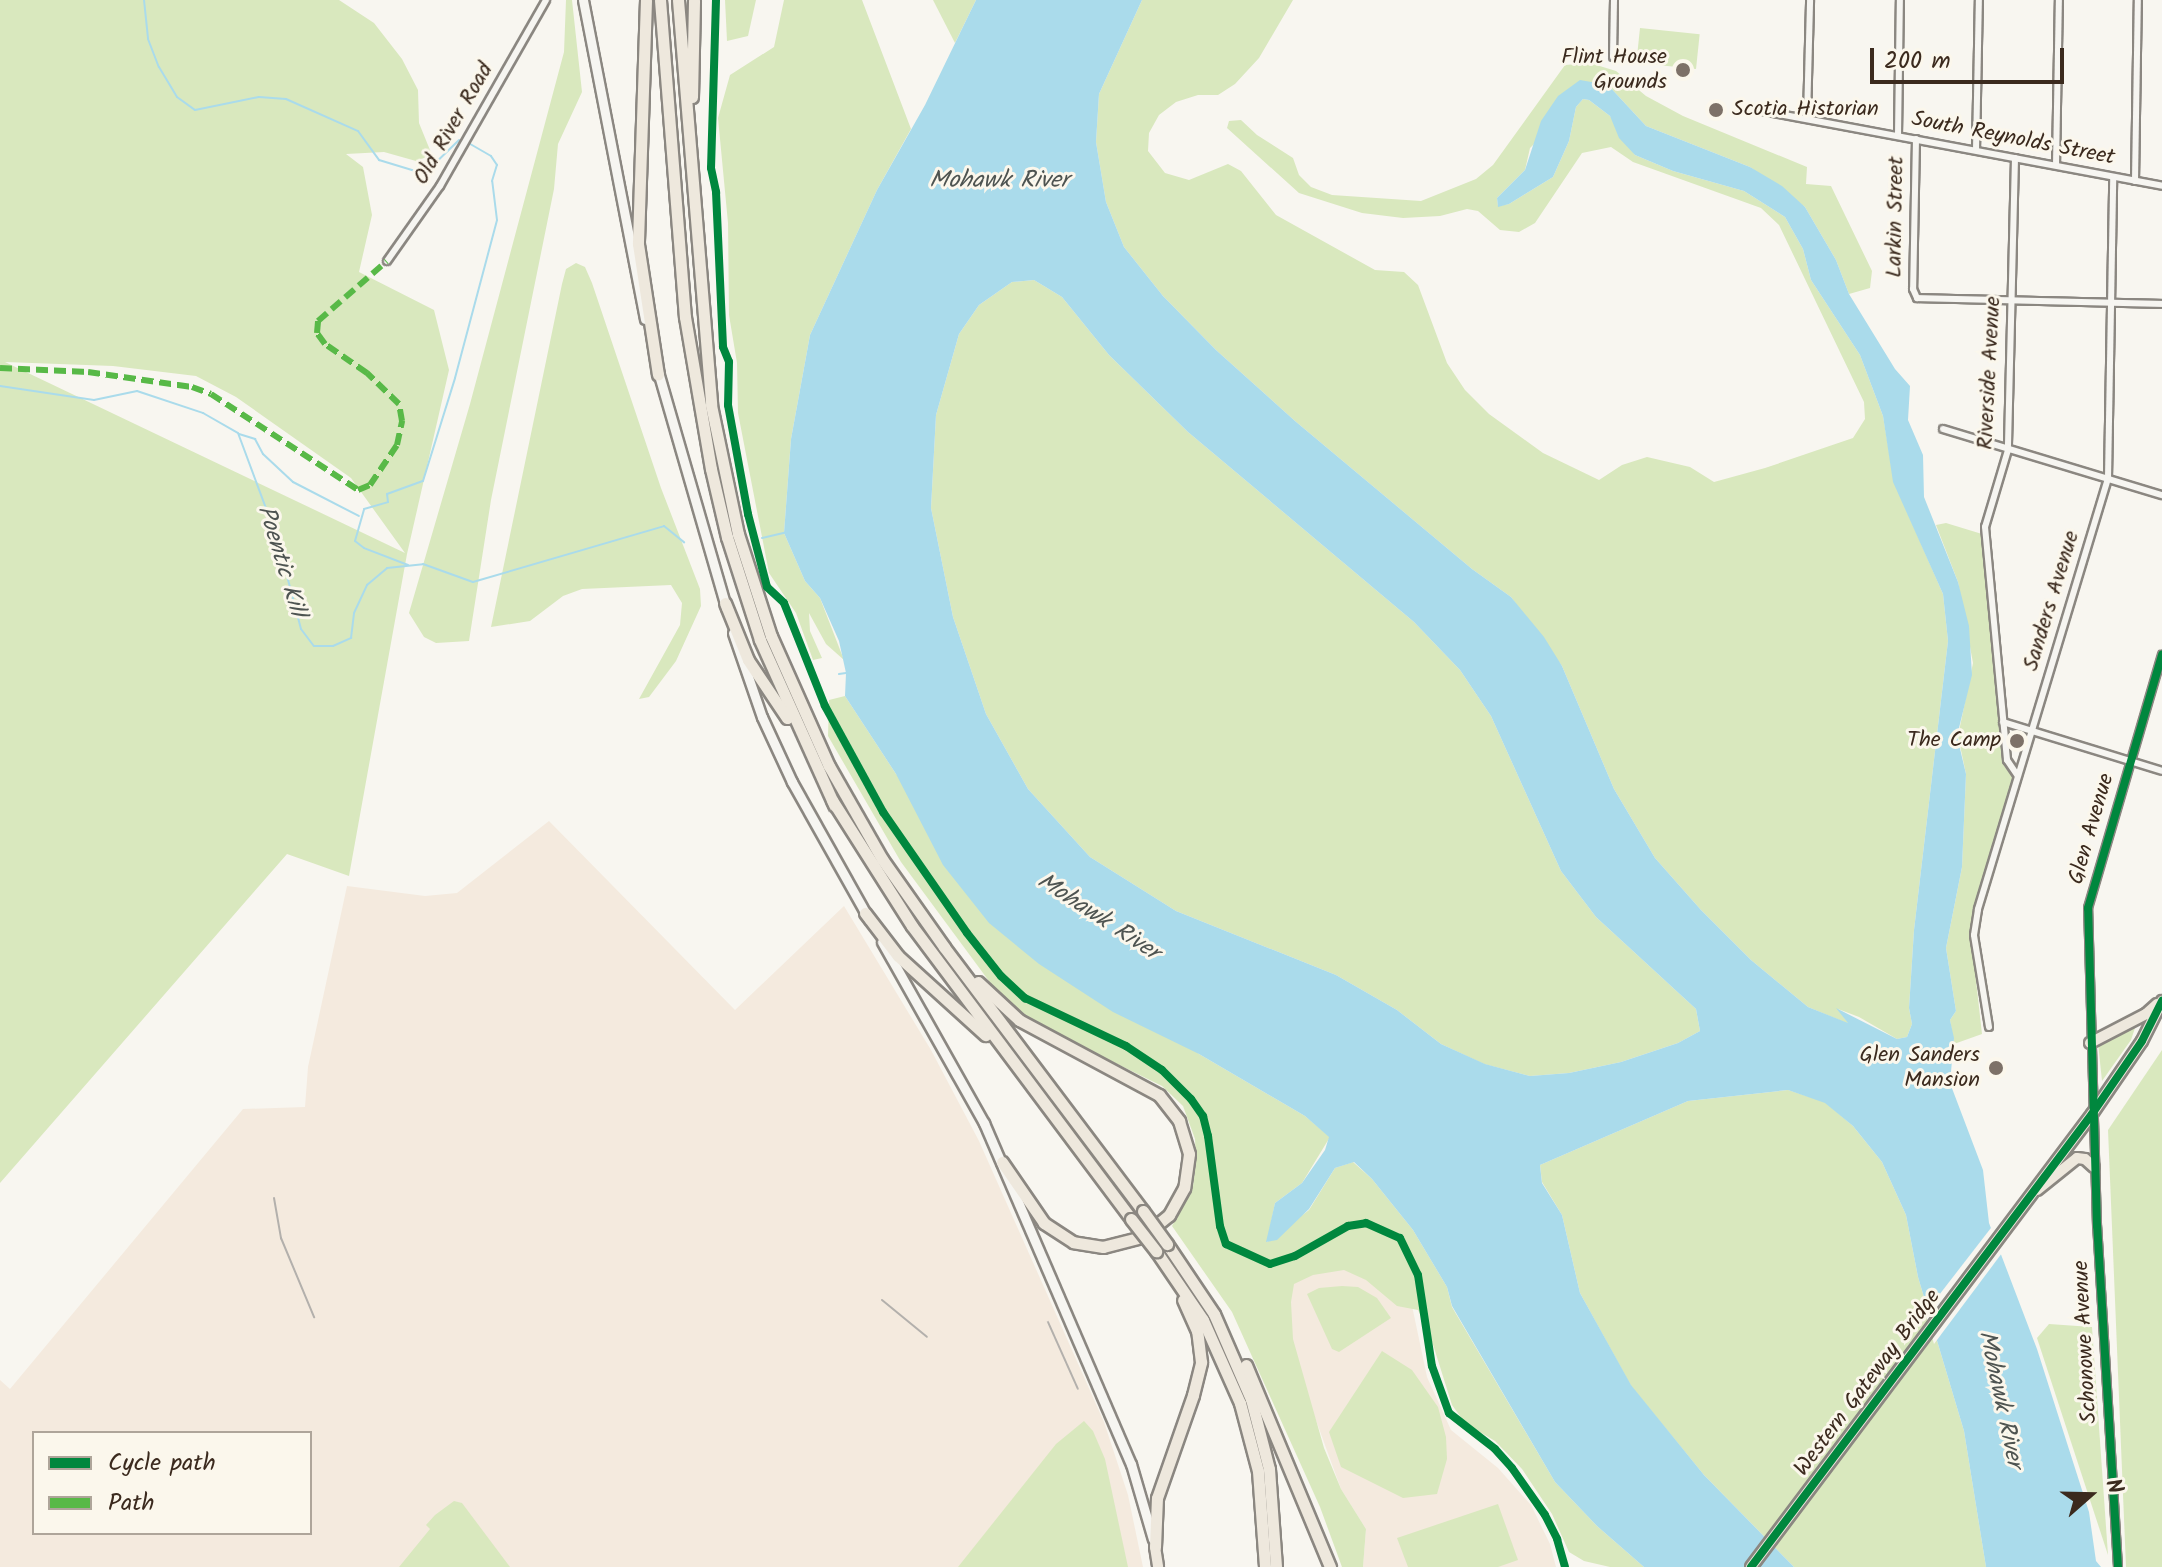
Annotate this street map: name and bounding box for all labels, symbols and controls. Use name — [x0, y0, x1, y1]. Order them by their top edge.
scale bar — [1874, 32, 2068, 82]
text: 200 m — [1884, 42, 1951, 81]
place label: Flint House Grounds — [1561, 44, 1667, 96]
street label: Old River Road — [409, 58, 499, 190]
marker: Flint House Grounds — [1674, 61, 1692, 79]
place label: Scotia Historian — [1732, 97, 1879, 123]
marker: Scotia Historian — [1707, 101, 1725, 119]
street label: South Reynolds Street — [1909, 106, 2117, 172]
street label: Larkin Street — [1882, 156, 1910, 278]
water label: Mohawk River — [929, 167, 1069, 195]
street label: Riverside Avenue — [1973, 296, 2007, 450]
water label: Poentic Kill — [250, 502, 312, 620]
street label: Sanders Avenue — [2018, 528, 2086, 674]
place label: The Camp — [1907, 728, 2001, 754]
marker: The Camp — [2008, 732, 2026, 750]
street label: Glen Avenue — [2064, 771, 2120, 887]
water label: Mohawk River — [1032, 867, 1164, 967]
place label: Glen Sanders Mansion — [1859, 1042, 1980, 1094]
marker: Glen Sanders Mansion — [1987, 1059, 2005, 1077]
street label: Schonowe Avenue — [2069, 1260, 2103, 1424]
street label: Western Gateway Bridge — [1789, 1284, 1947, 1482]
water label: Mohawk River — [1971, 1328, 2029, 1470]
legend — [32, 1431, 312, 1535]
text: Cycle path — [108, 1444, 216, 1483]
north arrow — [2050, 1455, 2130, 1535]
text: N — [2094, 1474, 2132, 1499]
text: Path — [108, 1484, 154, 1523]

